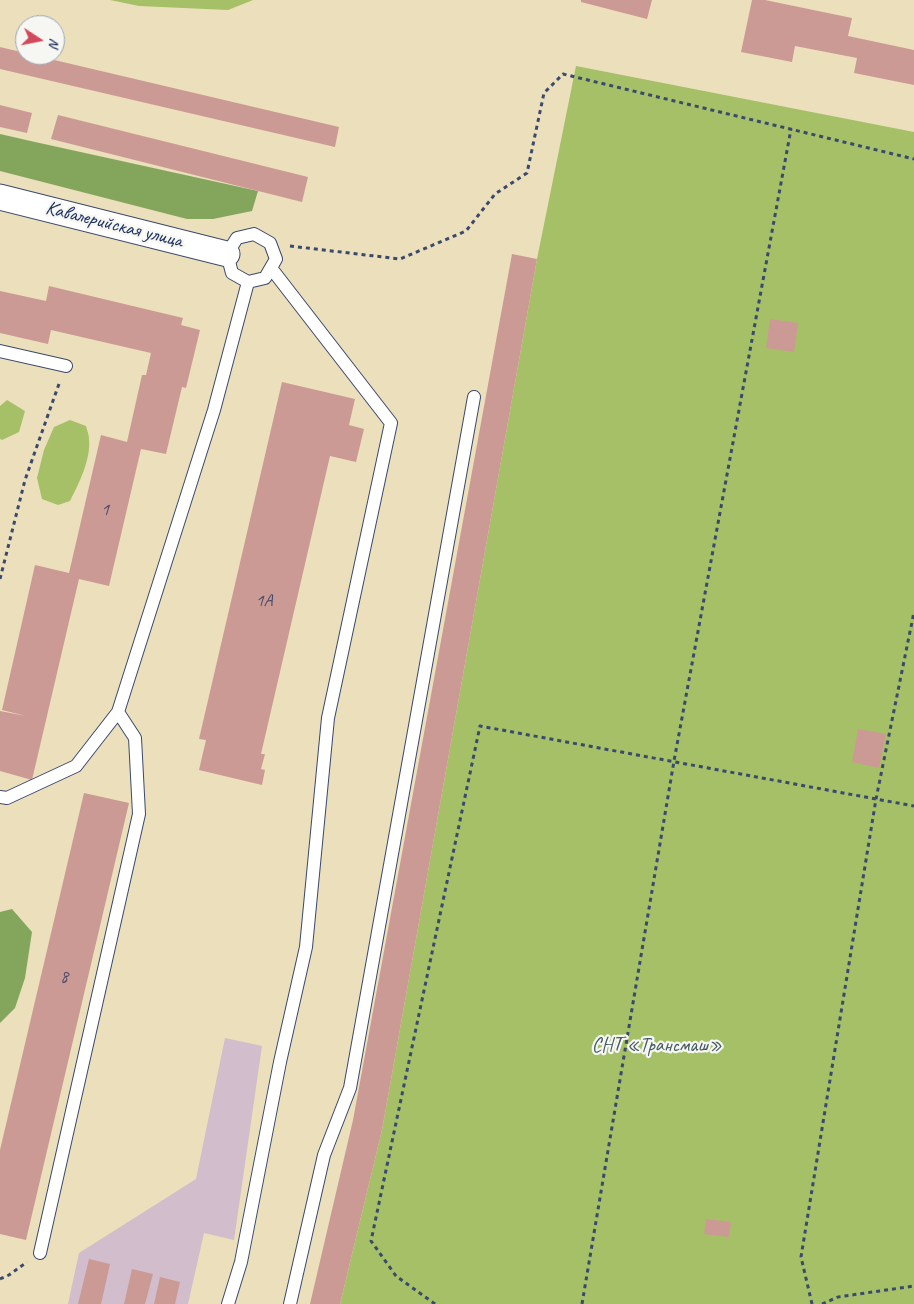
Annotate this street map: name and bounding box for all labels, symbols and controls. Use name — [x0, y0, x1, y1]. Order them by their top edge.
north arrow — [15, 15, 65, 65]
text: N — [45, 37, 63, 49]
street label: Кавалерийская улица — [43, 196, 185, 254]
house number: 1 — [101, 499, 109, 521]
house number: 1А — [255, 590, 273, 612]
house number: 8 — [60, 966, 68, 988]
park label: СНТ «Трансмаш» — [592, 1034, 722, 1058]

